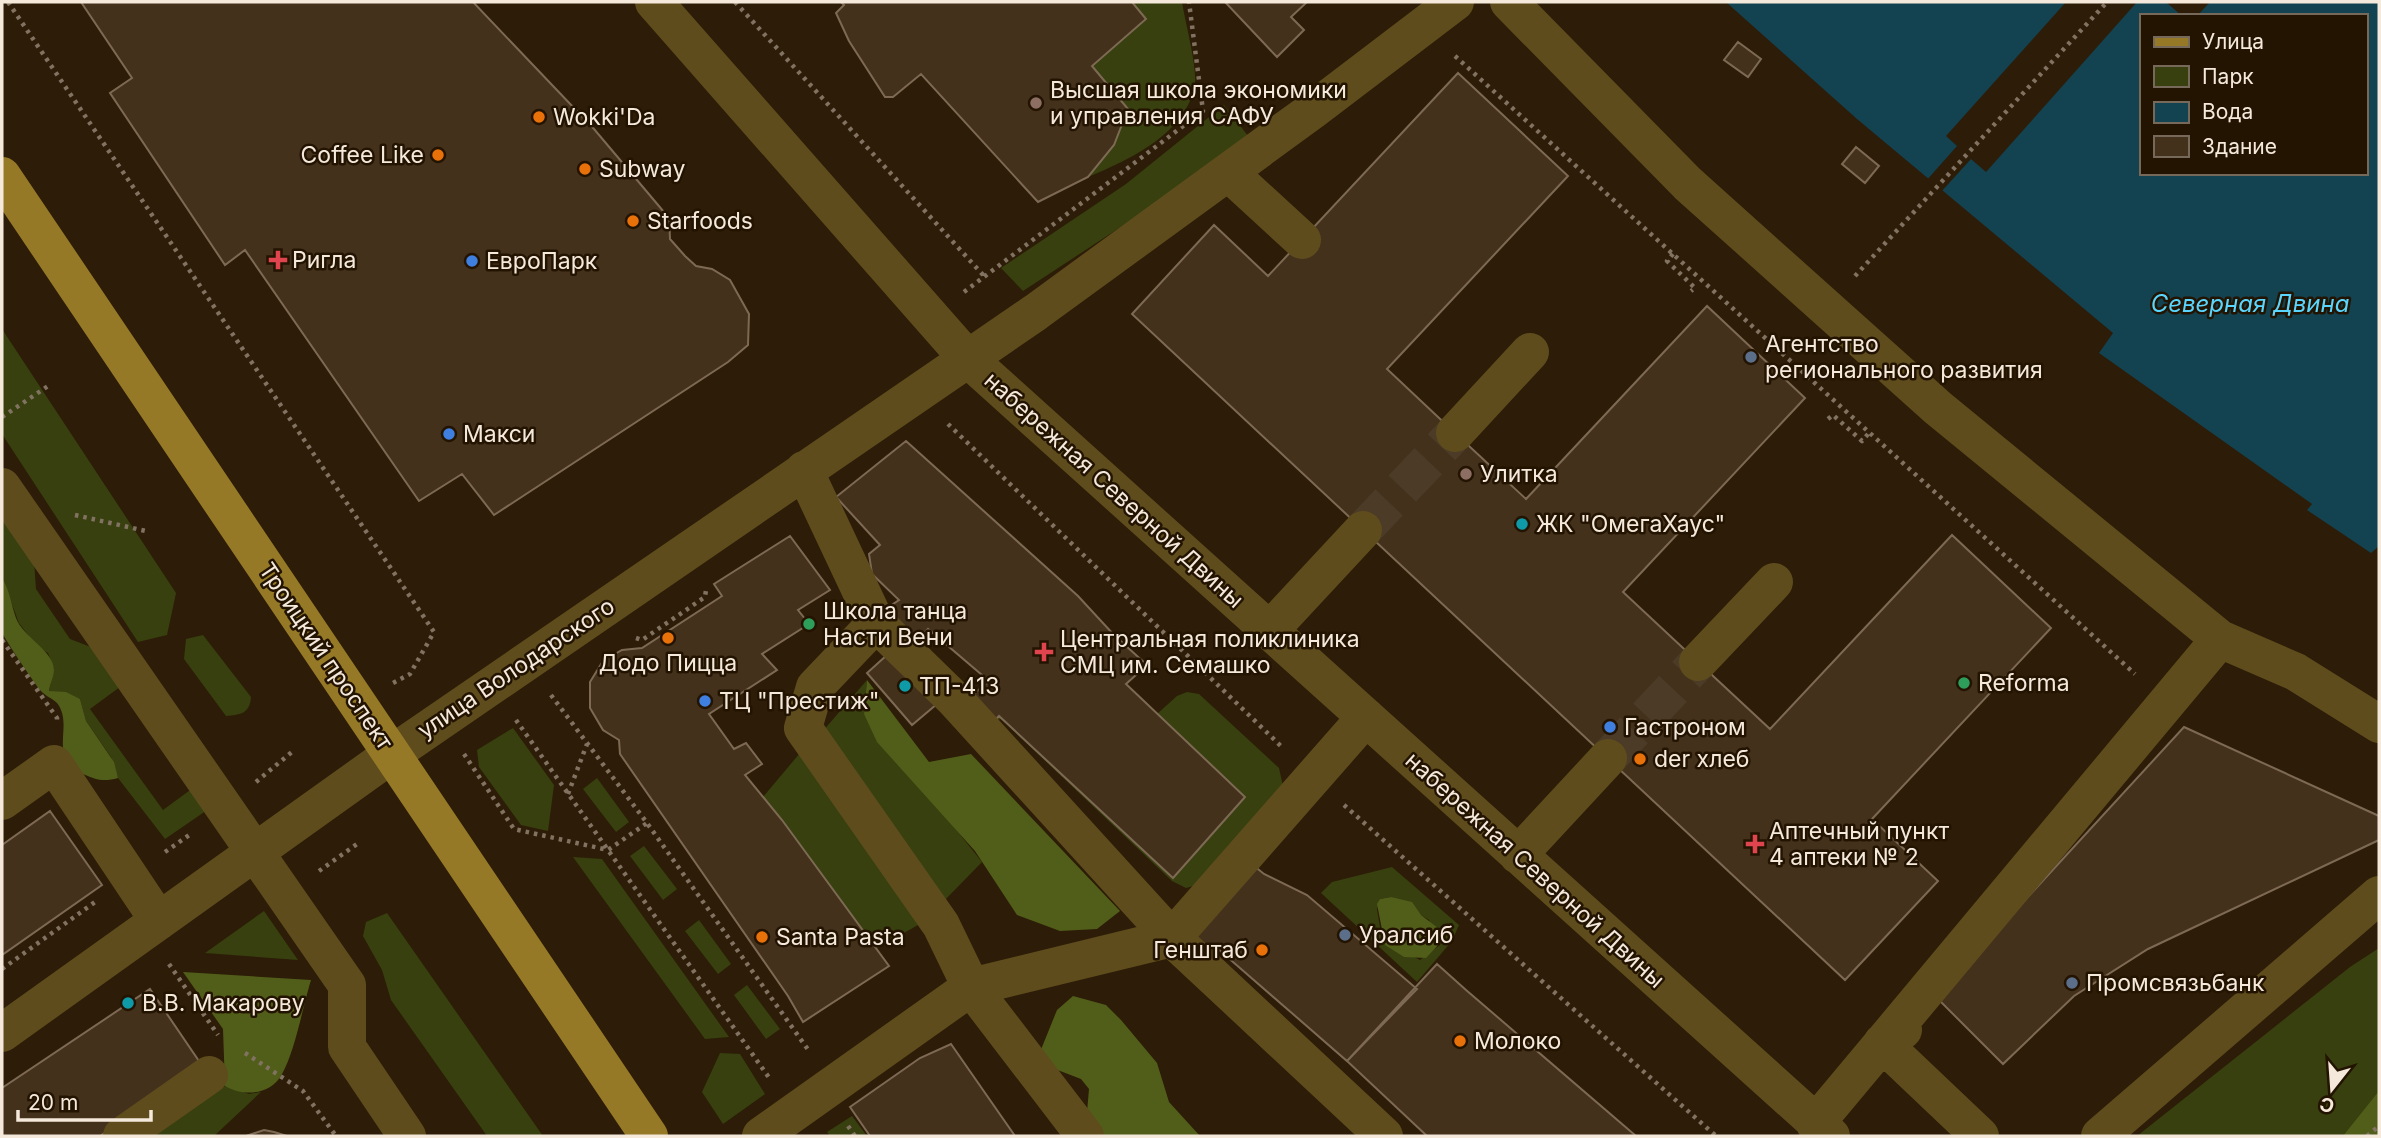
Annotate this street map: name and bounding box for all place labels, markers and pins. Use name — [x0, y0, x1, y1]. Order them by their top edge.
place label: Высшая школа экономики и управления САФУ — [1050, 76, 1347, 130]
marker: Высшая школа экономики и управления САФУ — [1028, 95, 1044, 111]
place label: Wokki'Da — [553, 103, 656, 131]
marker: Wokki'Da — [531, 109, 547, 125]
place label: Coffee Like — [301, 141, 424, 169]
marker: Coffee Like — [430, 147, 446, 163]
place label: Subway — [599, 155, 685, 183]
marker: Subway — [577, 161, 593, 177]
place label: Starfoods — [647, 207, 753, 235]
marker: Starfoods — [625, 213, 641, 229]
place label: Ригла — [292, 246, 356, 274]
place label: ЕвроПарк — [486, 247, 598, 275]
marker: Ригла — [270, 252, 286, 268]
marker: ЕвроПарк — [464, 253, 480, 269]
place label: Агентство регионального развития — [1765, 330, 2043, 384]
marker: Агентство регионального развития — [1743, 349, 1759, 365]
place label: Макси — [463, 420, 535, 448]
marker: Макси — [441, 426, 457, 442]
place label: Улитка — [1480, 460, 1558, 488]
marker: Улитка — [1458, 466, 1474, 482]
place label: ЖК "ОмегаХаус" — [1536, 510, 1725, 538]
marker: ЖК "ОмегаХаус" — [1514, 516, 1530, 532]
place label: Школа танца Насти Вени — [823, 597, 967, 651]
marker: Школа танца Насти Вени — [801, 616, 817, 632]
place label: Центральная поликлиника СМЦ им. Семашко — [1060, 625, 1360, 679]
marker: Додо Пицца — [660, 630, 676, 646]
marker: Центральная поликлиника СМЦ им. Семашко — [1034, 642, 1054, 662]
place label: Додо Пицца — [599, 649, 737, 677]
place label: Reforma — [1978, 669, 2070, 697]
place label: ТП-413 — [919, 672, 1000, 700]
marker: Reforma — [1956, 675, 1972, 691]
marker: ТП-413 — [897, 678, 913, 694]
place label: ТЦ "Престиж" — [719, 687, 879, 715]
marker: ТЦ "Престиж" — [697, 693, 713, 709]
place label: Гастроном — [1624, 713, 1746, 741]
marker: Гастроном — [1602, 719, 1618, 735]
place label: der хлеб — [1654, 745, 1749, 773]
marker: der хлеб — [1632, 751, 1648, 767]
place label: Аптечный пункт 4 аптеки № 2 — [1769, 817, 1949, 871]
marker: Аптечный пункт 4 аптеки № 2 — [1747, 836, 1763, 852]
place label: Уралсиб — [1359, 921, 1453, 949]
place label: Santa Pasta — [776, 923, 905, 951]
marker: Уралсиб — [1337, 927, 1353, 943]
marker: Santa Pasta — [754, 929, 770, 945]
place label: Генштаб — [1153, 936, 1248, 964]
marker: Генштаб — [1254, 942, 1270, 958]
place label: Промсвязьбанк — [2086, 969, 2265, 997]
marker: Промсвязьбанк — [2064, 975, 2080, 991]
place label: В.В. Макарову — [142, 989, 305, 1017]
marker: В.В. Макарову — [120, 995, 136, 1011]
place label: Молоко — [1474, 1027, 1561, 1055]
marker: Молоко — [1452, 1033, 1468, 1049]

